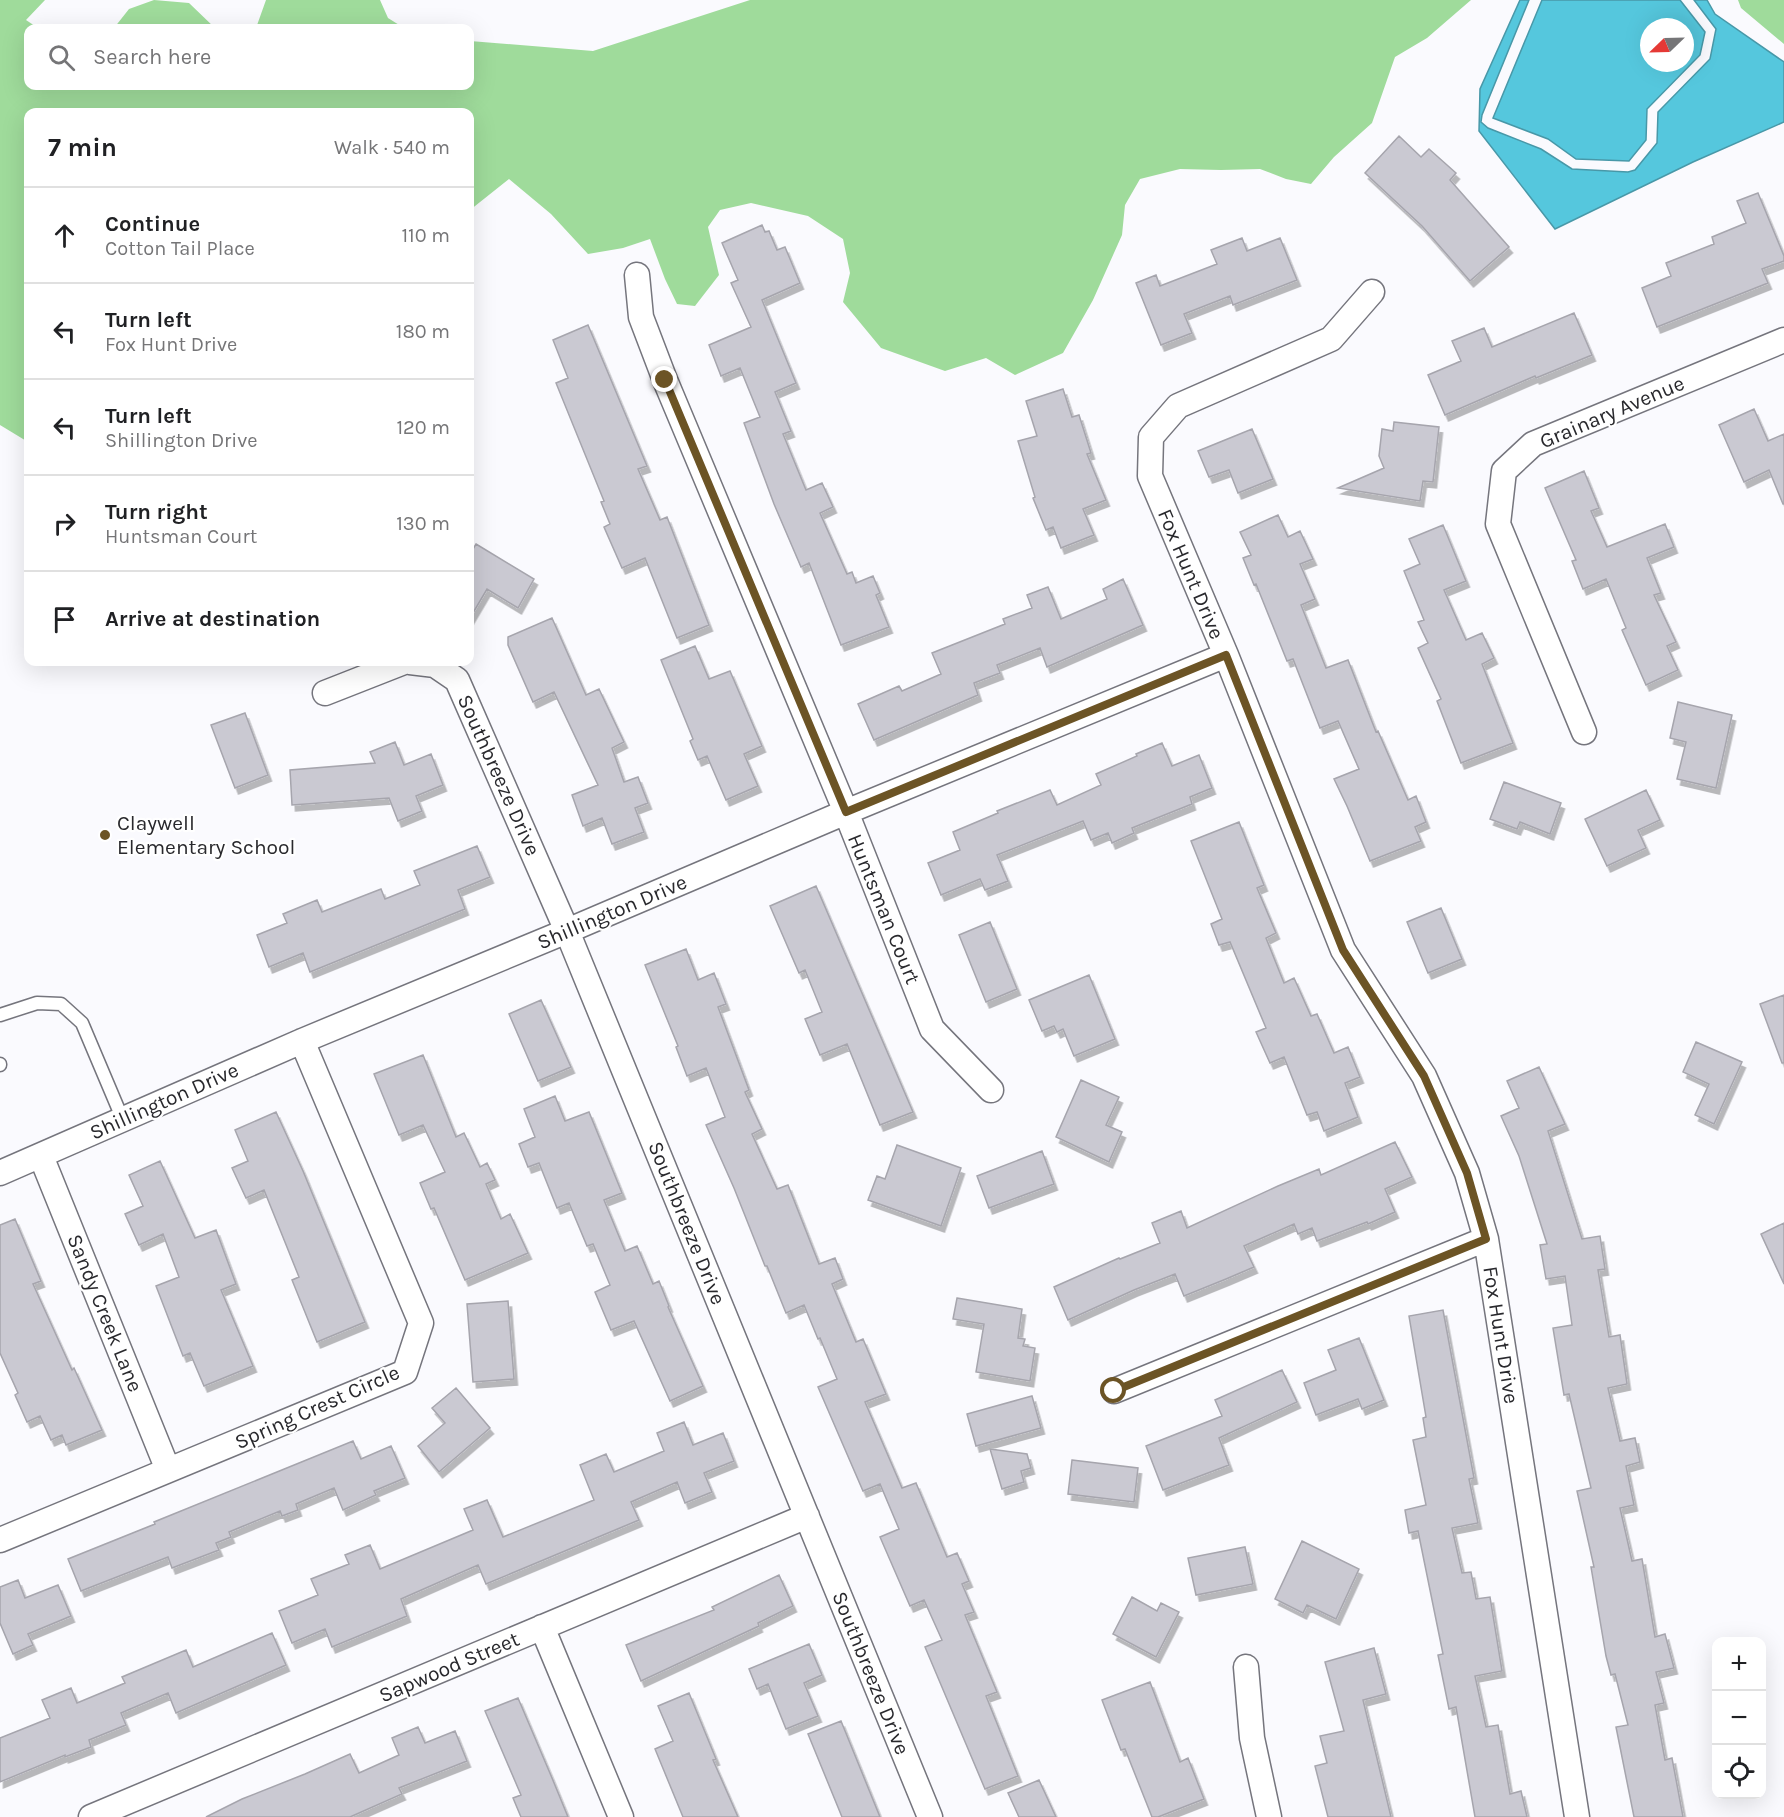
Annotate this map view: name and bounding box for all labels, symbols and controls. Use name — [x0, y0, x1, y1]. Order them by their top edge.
north arrow — [1640, 18, 1694, 72]
search box — [24, 24, 474, 90]
icon: search — [45, 41, 78, 74]
text: Search here — [93, 44, 211, 70]
text: 7 min — [48, 132, 117, 163]
text: Walk · 540 m — [334, 136, 450, 159]
text: Continue — [105, 211, 200, 237]
icon: ahead — [48, 219, 81, 252]
text: 110 m — [401, 224, 450, 247]
text: Cotton Tail Place — [105, 237, 255, 260]
text: Turn left — [105, 307, 192, 333]
icon: left — [48, 315, 81, 348]
text: 180 m — [396, 320, 450, 343]
text: Fox Hunt Drive — [105, 333, 237, 356]
route end — [651, 366, 677, 392]
street label: Grainary Avenue — [1536, 371, 1688, 453]
text: Turn left — [105, 403, 192, 429]
icon: left — [48, 411, 81, 444]
text: 120 m — [396, 416, 450, 439]
text: Shillington Drive — [105, 429, 258, 452]
text: Turn right — [105, 499, 208, 525]
street label: Fox Hunt Drive — [1153, 505, 1229, 643]
icon: right — [48, 507, 81, 540]
text: 130 m — [396, 512, 450, 535]
text: Huntsman Court — [105, 525, 257, 548]
icon: arrive — [48, 603, 81, 636]
text: Arrive at destination — [105, 606, 320, 632]
street label: Southbreeze Drive — [453, 691, 545, 859]
place label: Claywell Elementary School — [117, 811, 295, 859]
marker: Claywell Elementary School — [98, 828, 112, 842]
street label: Huntsman Court — [843, 830, 925, 988]
street label: Shillington Drive — [534, 870, 690, 954]
street label: Shillington Drive — [86, 1057, 242, 1145]
street label: Southbreeze Drive — [643, 1138, 731, 1308]
street label: Sandy Creek Lane — [62, 1231, 148, 1395]
street label: Fox Hunt Drive — [1478, 1264, 1524, 1406]
street label: Spring Crest Circle — [231, 1360, 403, 1454]
route start — [1100, 1377, 1126, 1403]
street label: Southbreeze Drive — [827, 1588, 915, 1758]
street label: Sapwood Street — [375, 1627, 523, 1707]
map controls — [1712, 1637, 1766, 1799]
button: + — [1712, 1637, 1766, 1691]
button: − — [1712, 1691, 1766, 1745]
button: locate — [1712, 1745, 1766, 1799]

